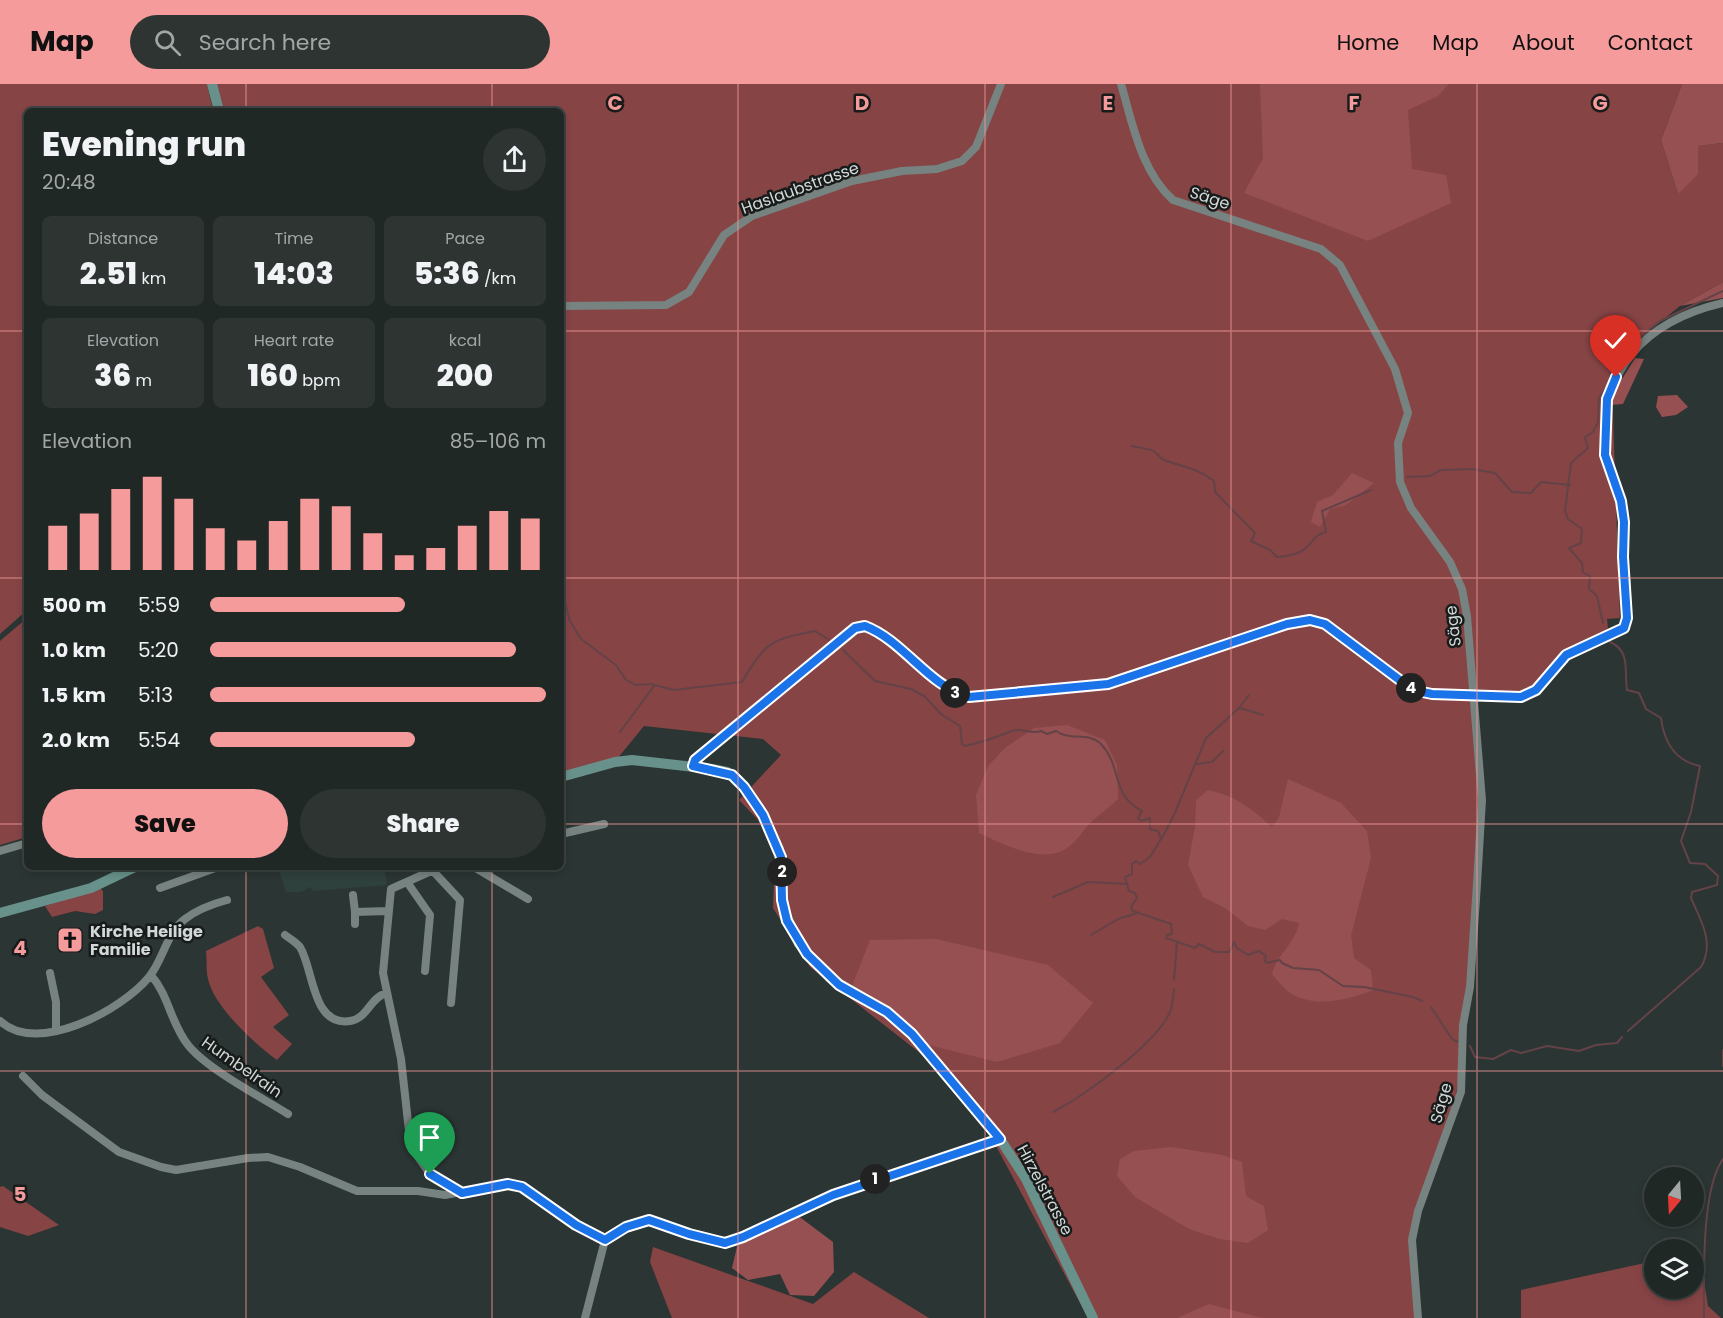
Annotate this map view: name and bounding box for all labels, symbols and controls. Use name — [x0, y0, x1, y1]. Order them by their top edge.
search box — [130, 15, 550, 69]
text: Map — [30, 22, 94, 61]
icon: search — [151, 26, 184, 59]
text: Search here — [199, 27, 331, 58]
text: Home — [1337, 28, 1399, 57]
text: Map — [1432, 28, 1479, 57]
text: About — [1512, 28, 1575, 57]
text: Contact — [1608, 28, 1693, 57]
text: C — [607, 89, 623, 117]
text: D — [855, 89, 869, 117]
text: E — [1103, 89, 1113, 117]
text: F — [1349, 89, 1360, 117]
text: G — [1592, 89, 1608, 117]
text: Evening run — [42, 121, 246, 168]
button: share — [483, 128, 546, 191]
street label: Haslaubstrasse — [738, 156, 862, 220]
text: 20:48 — [42, 168, 96, 196]
street label: Säge — [1187, 181, 1233, 215]
text: Distance — [88, 227, 158, 250]
text: Time — [275, 227, 314, 250]
text: Pace — [445, 227, 485, 250]
text: 2.51 — [80, 252, 137, 295]
text: 14:03 — [254, 252, 334, 295]
text: 5:36 — [414, 252, 480, 295]
text: km — [137, 267, 166, 290]
text: /km — [480, 267, 516, 290]
pin — [1590, 315, 1641, 377]
icon: check — [1599, 324, 1632, 357]
text: Elevation — [87, 329, 159, 352]
text: Heart rate — [254, 329, 334, 352]
text: kcal — [449, 329, 481, 352]
text: 36 — [94, 354, 131, 397]
text: 160 — [248, 354, 298, 397]
text: 200 — [437, 354, 493, 397]
text: m — [131, 369, 152, 392]
text: bpm — [298, 369, 340, 392]
text: Elevation — [42, 427, 132, 455]
text: 85–106 m — [450, 427, 546, 455]
text: 500 m — [42, 591, 107, 619]
text: 5:59 — [138, 591, 180, 619]
street label: Säge — [1439, 604, 1467, 648]
text: 1.0 km — [42, 636, 106, 664]
text: 5:20 — [138, 636, 179, 664]
pin: 4 — [1396, 673, 1426, 703]
text: 4 — [1406, 676, 1416, 699]
pin: 3 — [940, 678, 970, 708]
text: 1.5 km — [42, 681, 106, 709]
text: 5:13 — [138, 681, 173, 709]
text: 3 — [950, 681, 960, 704]
text: 2.0 km — [42, 726, 110, 754]
text: 5:54 — [138, 726, 180, 754]
button: Save — [42, 789, 288, 858]
button: Share — [300, 789, 546, 858]
pin: 2 — [767, 857, 797, 887]
text: 2 — [777, 860, 787, 883]
place label: Kirche Heilige Familie — [90, 920, 203, 961]
church icon: Kirche Heilige Familie — [55, 925, 85, 955]
text: 4 — [13, 934, 27, 962]
street label: Humbelrain — [197, 1031, 287, 1103]
street label: Säge — [1424, 1080, 1458, 1126]
pin — [404, 1112, 455, 1174]
icon: arrive — [413, 1121, 446, 1154]
street label: Hirzelstrasse — [1011, 1141, 1079, 1239]
pin: 1 — [860, 1164, 890, 1194]
text: 1 — [872, 1167, 878, 1190]
north arrow — [1644, 1167, 1704, 1227]
map controls — [1644, 1167, 1704, 1299]
text: 5 — [14, 1180, 27, 1208]
button: layers — [1644, 1239, 1704, 1299]

